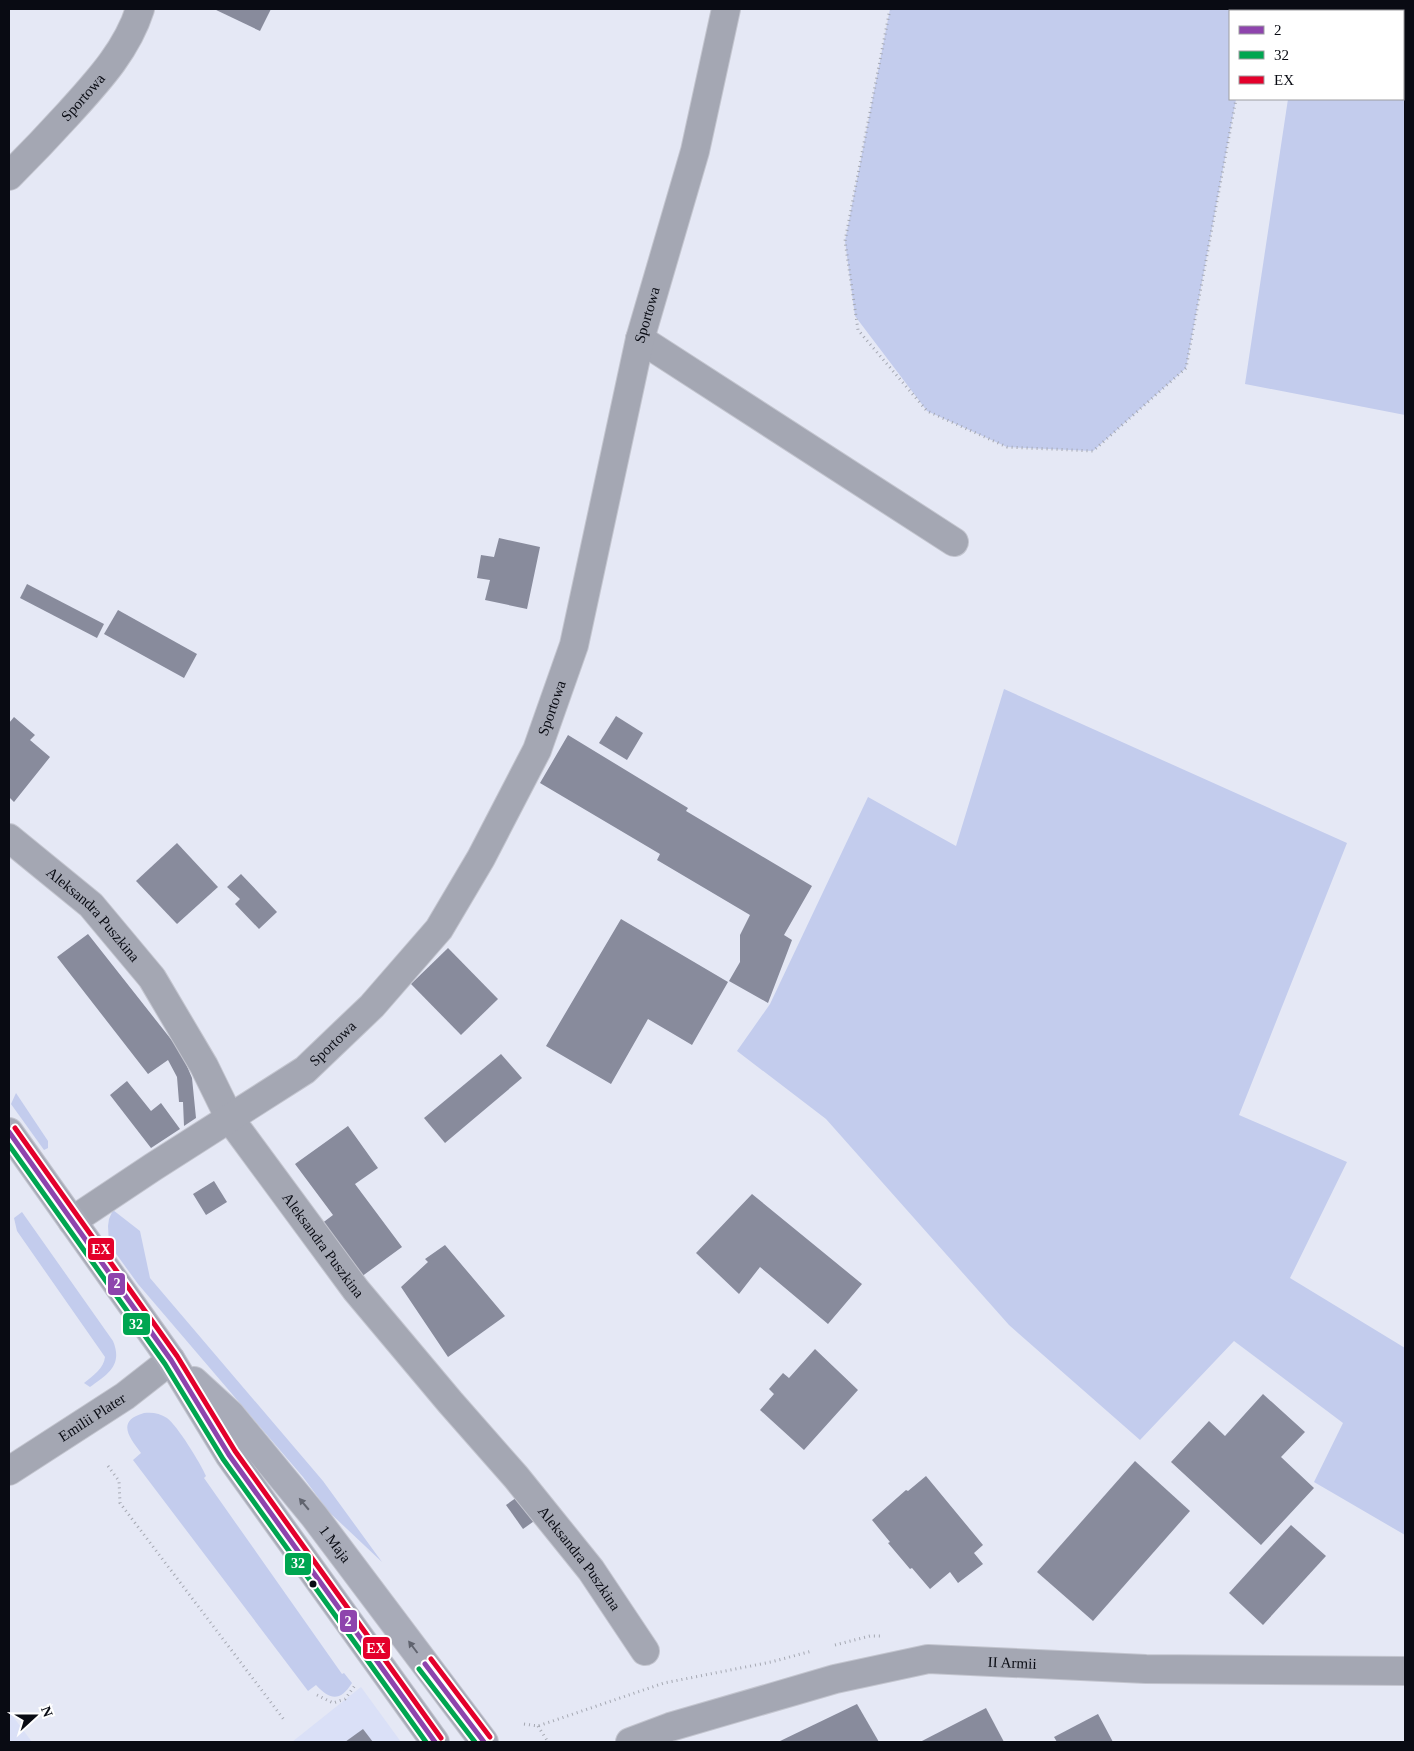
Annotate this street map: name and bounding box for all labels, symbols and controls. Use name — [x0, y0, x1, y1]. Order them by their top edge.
legend — [1229, 10, 1404, 100]
text: 2 — [1274, 22, 1282, 38]
text: 32 — [1274, 47, 1289, 63]
street label: Sportowa — [58, 70, 108, 124]
text: EX — [1274, 72, 1294, 88]
street label: Sportowa — [631, 285, 663, 345]
street label: Sportowa — [535, 678, 569, 738]
street label: Aleksandra Puszkina — [43, 864, 143, 965]
street label: Sportowa — [306, 1018, 359, 1069]
street label: Aleksandra Puszkina — [279, 1190, 367, 1301]
line badge: EX — [87, 1237, 115, 1261]
text: EX — [91, 1242, 111, 1257]
line badge: 2 — [107, 1272, 126, 1296]
text: 2 — [114, 1276, 121, 1291]
line badge: 32 — [122, 1312, 151, 1336]
text: 32 — [129, 1317, 143, 1332]
street label: Emilii Plater — [56, 1390, 129, 1445]
one-way arrow — [299, 1497, 310, 1510]
street label: Aleksandra Puszkina — [535, 1503, 624, 1614]
street label: 1 Maja — [316, 1522, 354, 1566]
line badge: 32 — [284, 1552, 312, 1576]
text: 32 — [291, 1556, 305, 1571]
unlabelled marker — [308, 1579, 318, 1589]
line badge: 2 — [339, 1609, 358, 1633]
text: 2 — [345, 1614, 352, 1629]
line badge: EX — [362, 1636, 391, 1660]
one-way arrow — [408, 1640, 418, 1654]
text: EX — [366, 1641, 386, 1656]
street label: II Armii — [987, 1654, 1037, 1672]
north arrow — [10, 1691, 60, 1741]
text: N — [38, 1704, 55, 1719]

